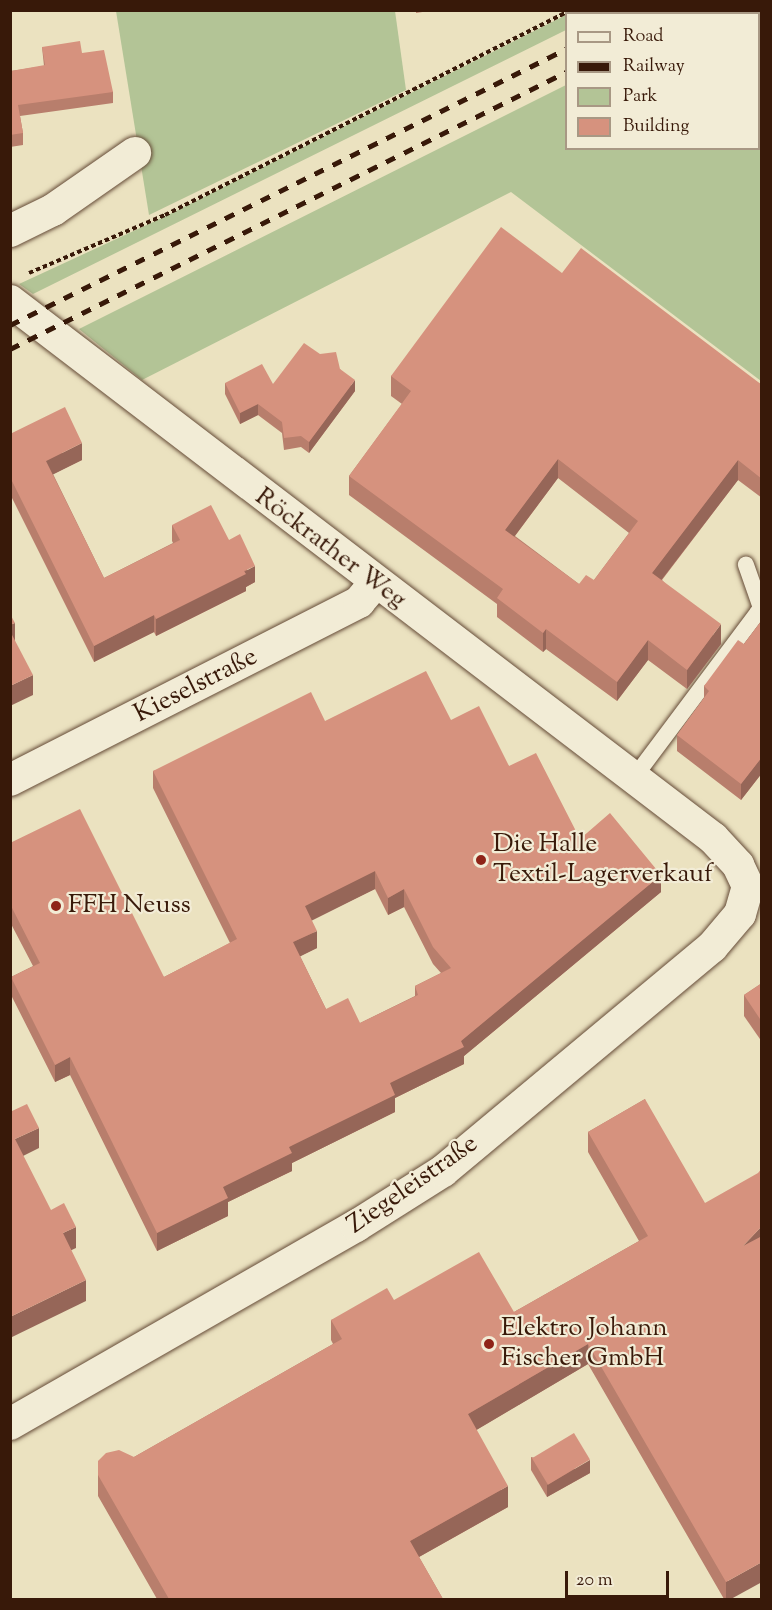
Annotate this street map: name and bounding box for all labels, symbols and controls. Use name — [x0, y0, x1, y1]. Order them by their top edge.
legend — [565, 12, 760, 150]
text: Road — [623, 24, 663, 50]
text: Railway — [623, 54, 685, 80]
text: Park — [623, 84, 657, 110]
text: Building — [623, 114, 689, 140]
street label: Röckrather Weg — [248, 482, 412, 616]
street label: Kieselstraße — [129, 642, 263, 730]
place label: Die Halle Textil-Lagerverkauf — [493, 829, 713, 891]
marker: Die Halle Textil-Lagerverkauf — [474, 853, 488, 867]
place label: FFH Neuss — [68, 890, 191, 922]
marker: FFH Neuss — [49, 899, 63, 913]
street label: Ziegeleistraße — [342, 1129, 484, 1241]
place label: Elektro Johann Fischer GmbH — [501, 1313, 668, 1374]
marker: Elektro Johann Fischer GmbH — [482, 1337, 496, 1351]
scale bar — [568, 1559, 672, 1597]
text: 20 m — [576, 1568, 613, 1594]

